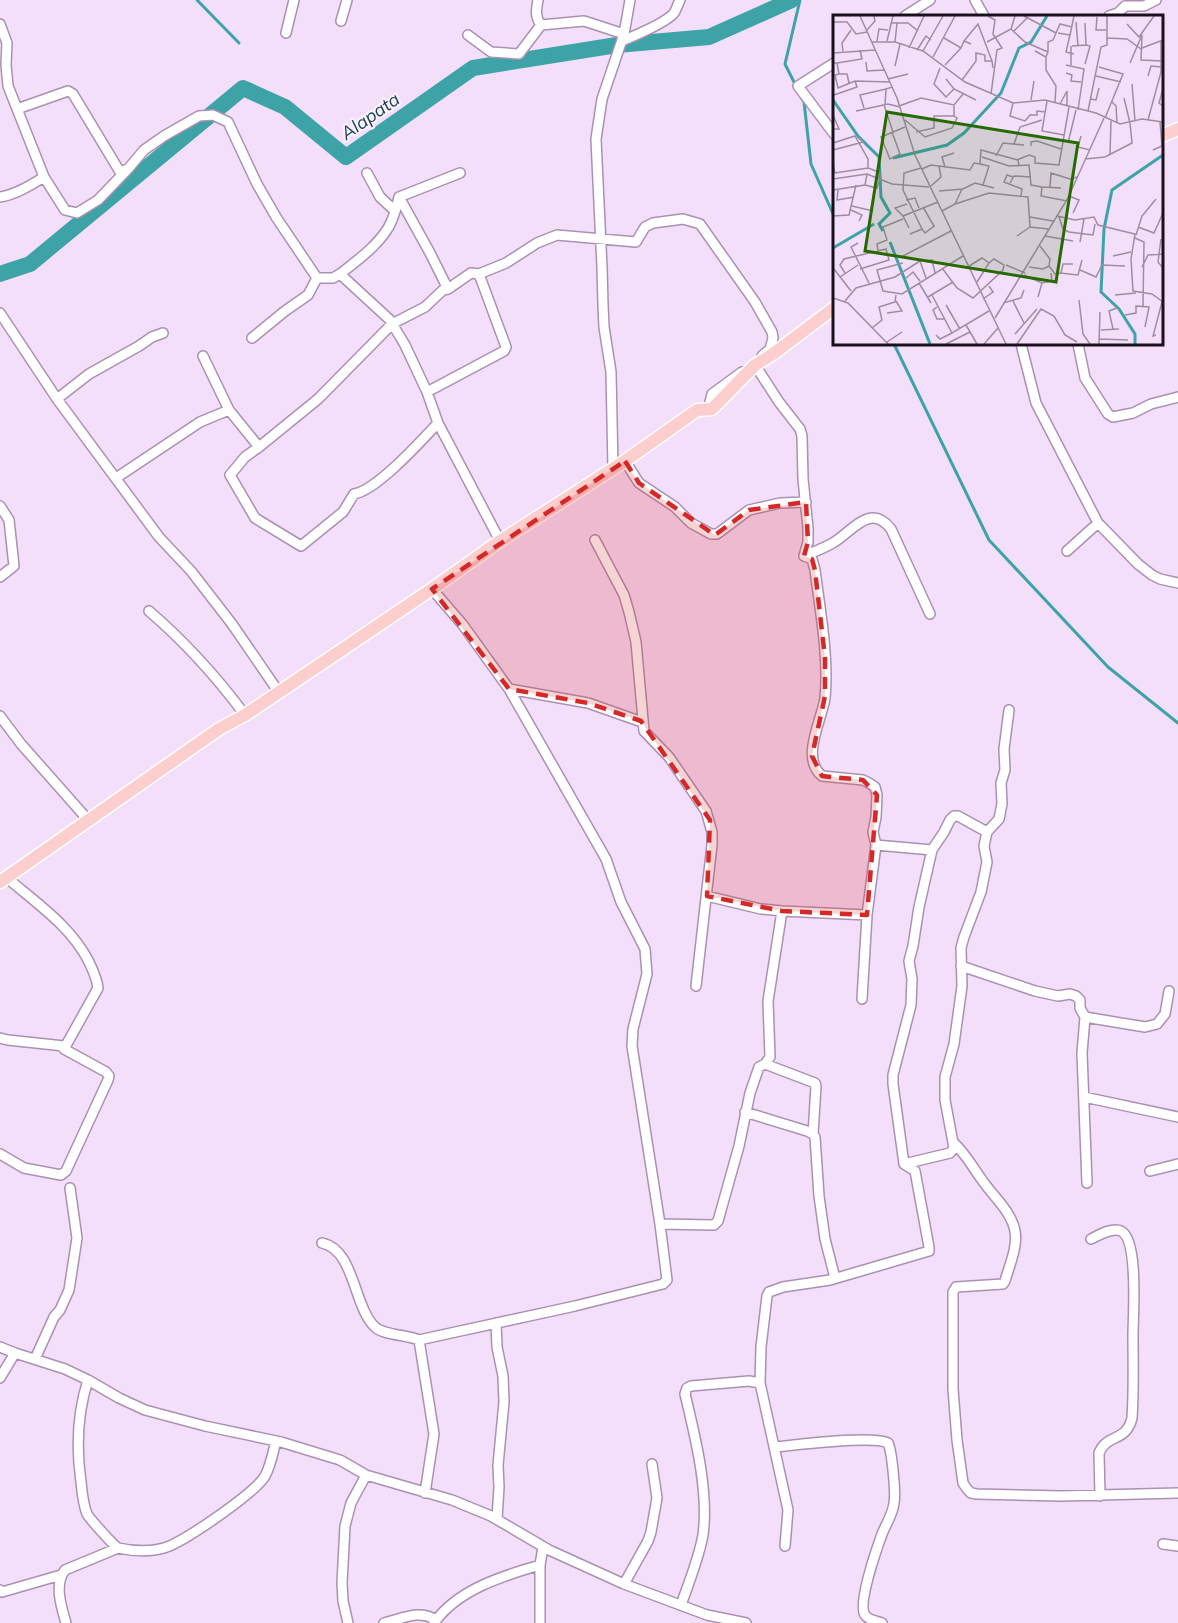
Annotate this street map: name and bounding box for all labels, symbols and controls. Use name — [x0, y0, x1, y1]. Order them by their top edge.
inset map — [833, 15, 1163, 345]
water label: Alapata — [335, 87, 404, 145]

